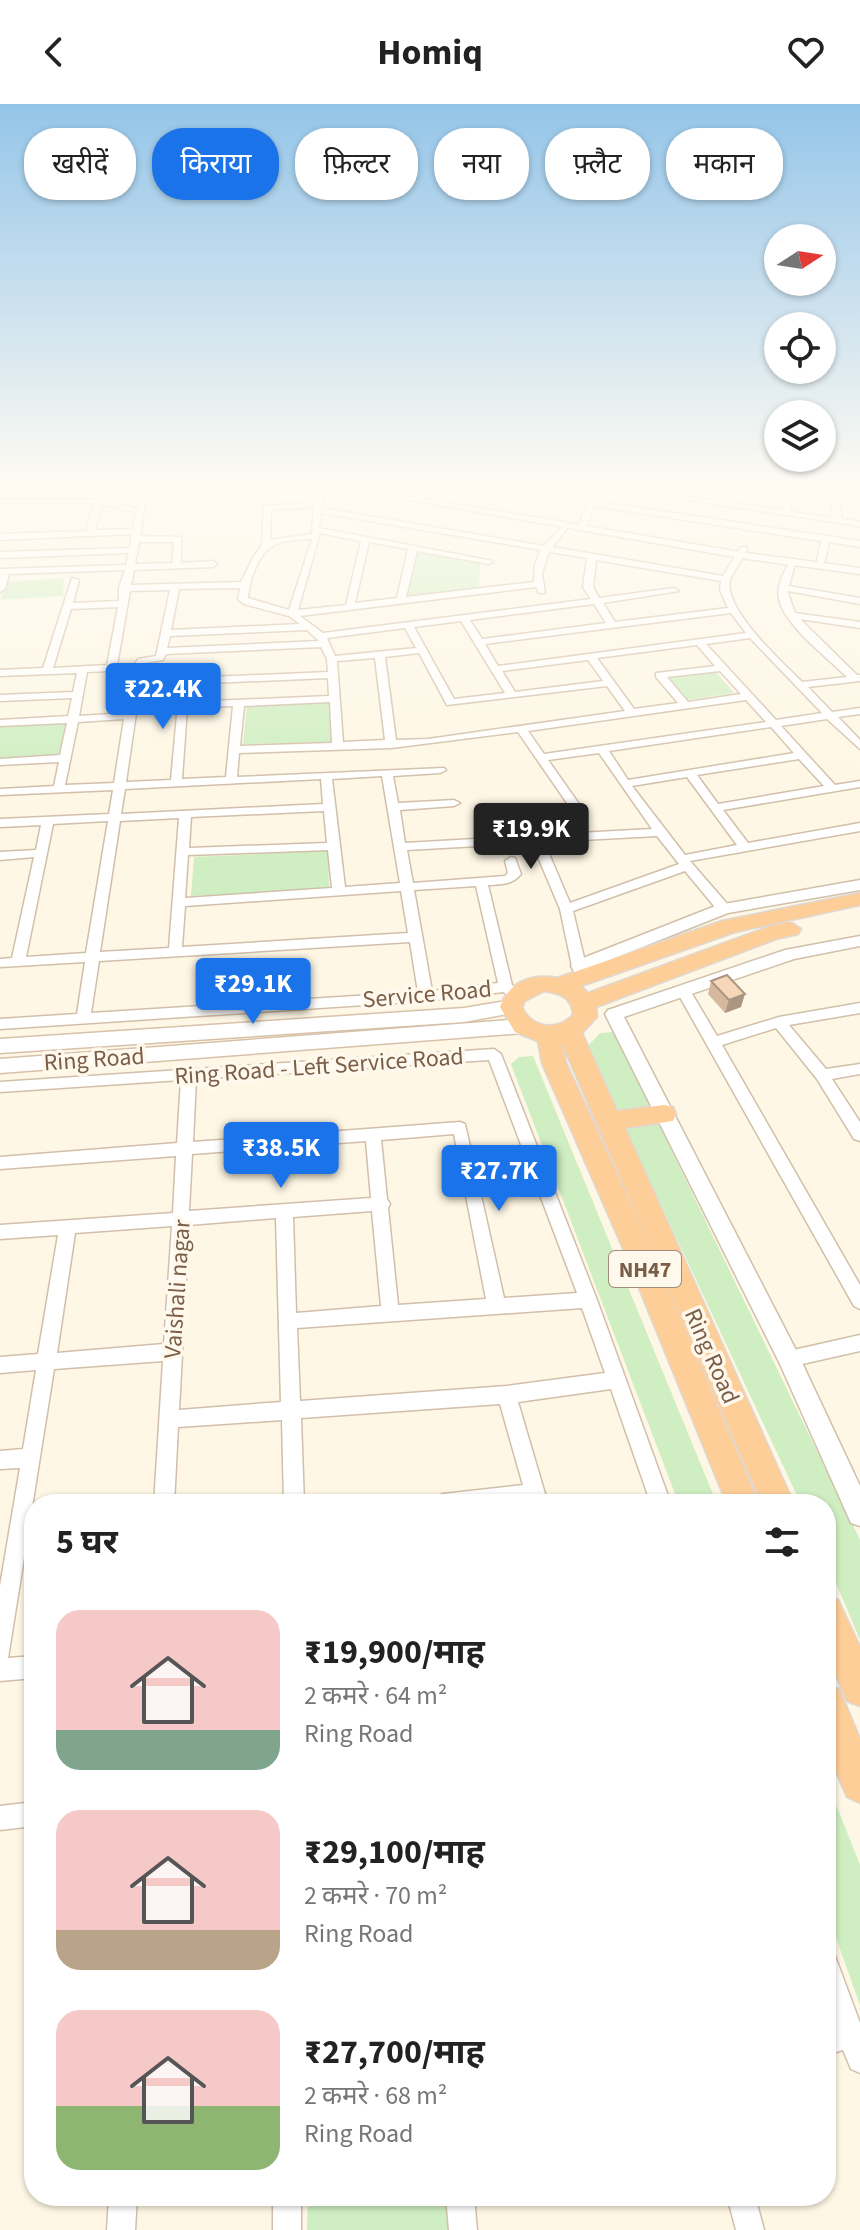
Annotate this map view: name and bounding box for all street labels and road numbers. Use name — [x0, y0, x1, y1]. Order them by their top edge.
street label: Service Road — [361, 971, 493, 1018]
street label: Ring Road — [42, 1039, 146, 1080]
street label: Ring Road - Left Service Road — [173, 1039, 465, 1094]
street label: Vaishali nagar — [155, 1218, 200, 1360]
road number: NH47 — [609, 1251, 681, 1287]
street label: Ring Road — [675, 1303, 748, 1409]

